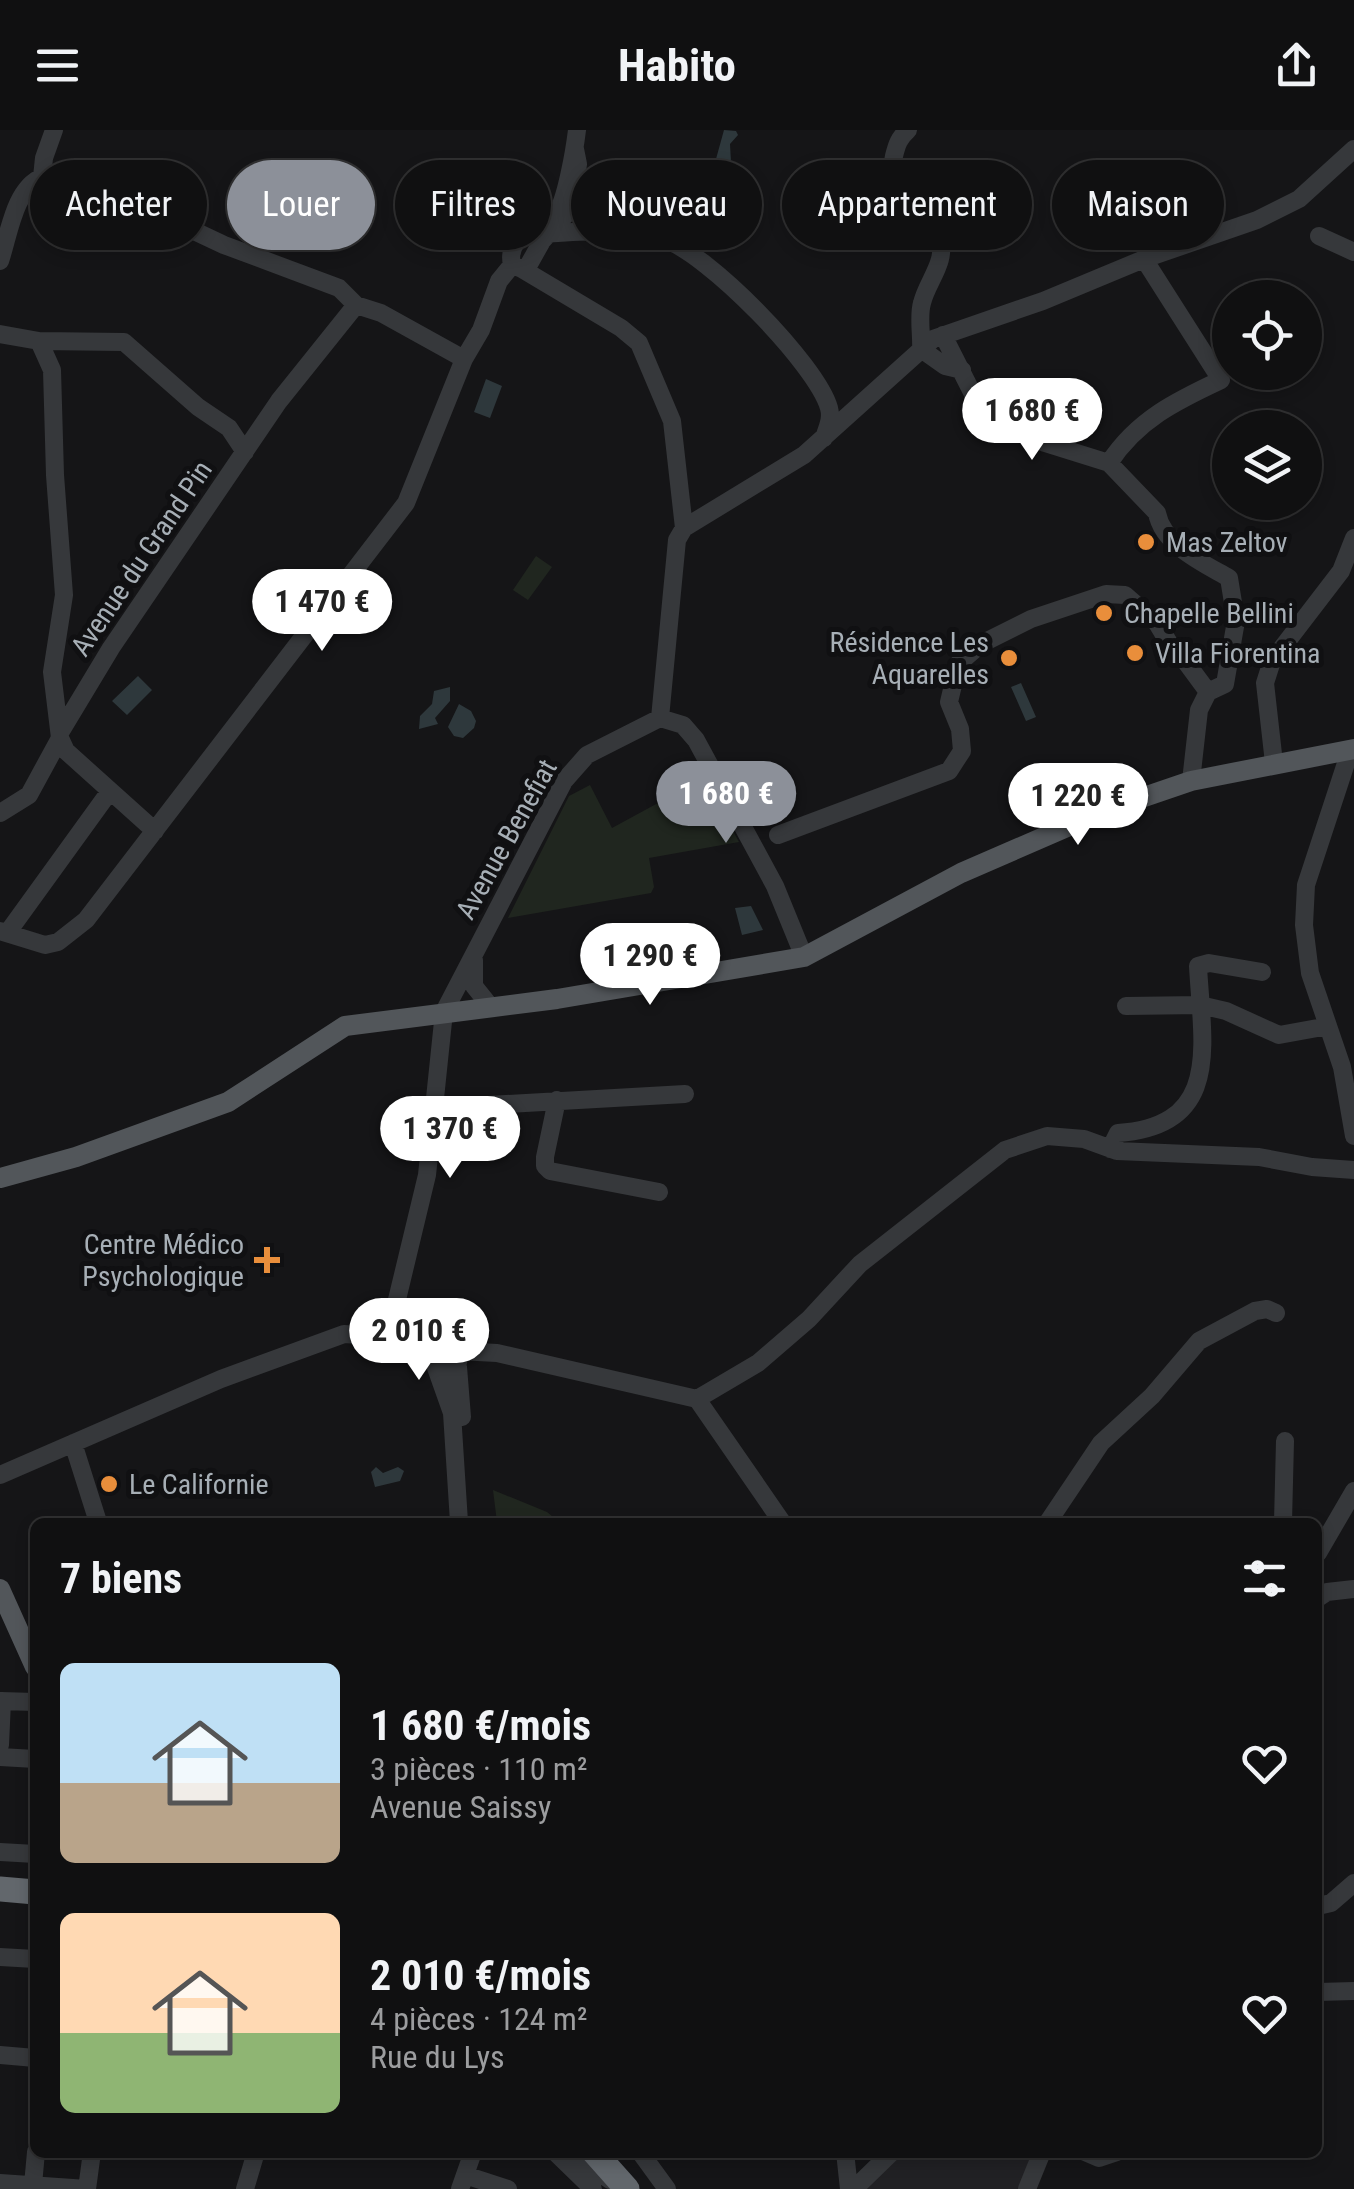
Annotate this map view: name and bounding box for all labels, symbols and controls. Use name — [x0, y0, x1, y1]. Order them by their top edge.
icon: menu — [30, 38, 85, 93]
icon: share — [1269, 38, 1324, 93]
text: Habito — [618, 39, 736, 92]
chip: Acheter — [30, 160, 207, 250]
chip: Louer — [227, 160, 375, 250]
chip: Filtres — [395, 160, 551, 250]
chip: Nouveau — [571, 160, 762, 250]
chip: Appartement — [782, 160, 1032, 250]
chip: Maison — [1052, 160, 1224, 250]
map controls — [1212, 280, 1322, 520]
button: locate — [1212, 280, 1322, 390]
pin: 1 680 € — [940, 378, 1124, 463]
text: 1 680 € — [984, 391, 1080, 429]
button: layers — [1212, 410, 1322, 520]
street label: Avenue du Grand Pin — [64, 454, 219, 662]
place label: Mas Zeltov — [1166, 526, 1288, 559]
marker: Mas Zeltov — [1135, 531, 1157, 553]
pin: 1 470 € — [230, 569, 414, 654]
text: 1 470 € — [274, 582, 370, 620]
place label: Chapelle Bellini — [1124, 597, 1294, 630]
marker: Chapelle Bellini — [1093, 602, 1115, 624]
place label: Résidence Les Aquarelles — [830, 626, 989, 691]
place label: Villa Fiorentina — [1155, 637, 1320, 670]
marker: Villa Fiorentina — [1124, 642, 1146, 664]
marker: Résidence Les Aquarelles — [998, 647, 1020, 669]
street label: Avenue Benefiat — [449, 754, 564, 925]
pin: 1 680 € — [634, 761, 818, 846]
pin: 1 220 € — [986, 763, 1170, 848]
text: 1 680 € — [678, 774, 774, 812]
text: 1 220 € — [1030, 776, 1126, 814]
pin: 1 290 € — [558, 923, 742, 1008]
text: 1 290 € — [602, 936, 698, 974]
pin: 1 370 € — [358, 1096, 542, 1181]
text: 1 370 € — [402, 1109, 498, 1147]
place label: Centre Médico Psychologique — [82, 1228, 244, 1293]
marker: Centre Médico Psychologique — [254, 1247, 280, 1273]
pin: 2 010 € — [327, 1298, 511, 1383]
text: 2 010 € — [371, 1311, 467, 1349]
place label: Le Californie — [129, 1468, 269, 1501]
marker: Le Californie — [98, 1473, 120, 1495]
icon: filters — [1237, 1551, 1292, 1606]
text: 7 biens — [60, 1554, 182, 1603]
text: 1 680 €/mois — [370, 1701, 591, 1750]
icon: home — [140, 1703, 260, 1823]
icon: heart — [1237, 1736, 1292, 1791]
text: 3 pièces · 110 m² — [370, 1750, 588, 1788]
text: Avenue Saissy — [370, 1788, 551, 1826]
text: 2 010 €/mois — [370, 1951, 591, 2000]
icon: home — [140, 1953, 260, 2073]
icon: heart — [1237, 1986, 1292, 2041]
text: 4 pièces · 124 m² — [370, 2000, 588, 2038]
text: Rue du Lys — [370, 2038, 505, 2076]

